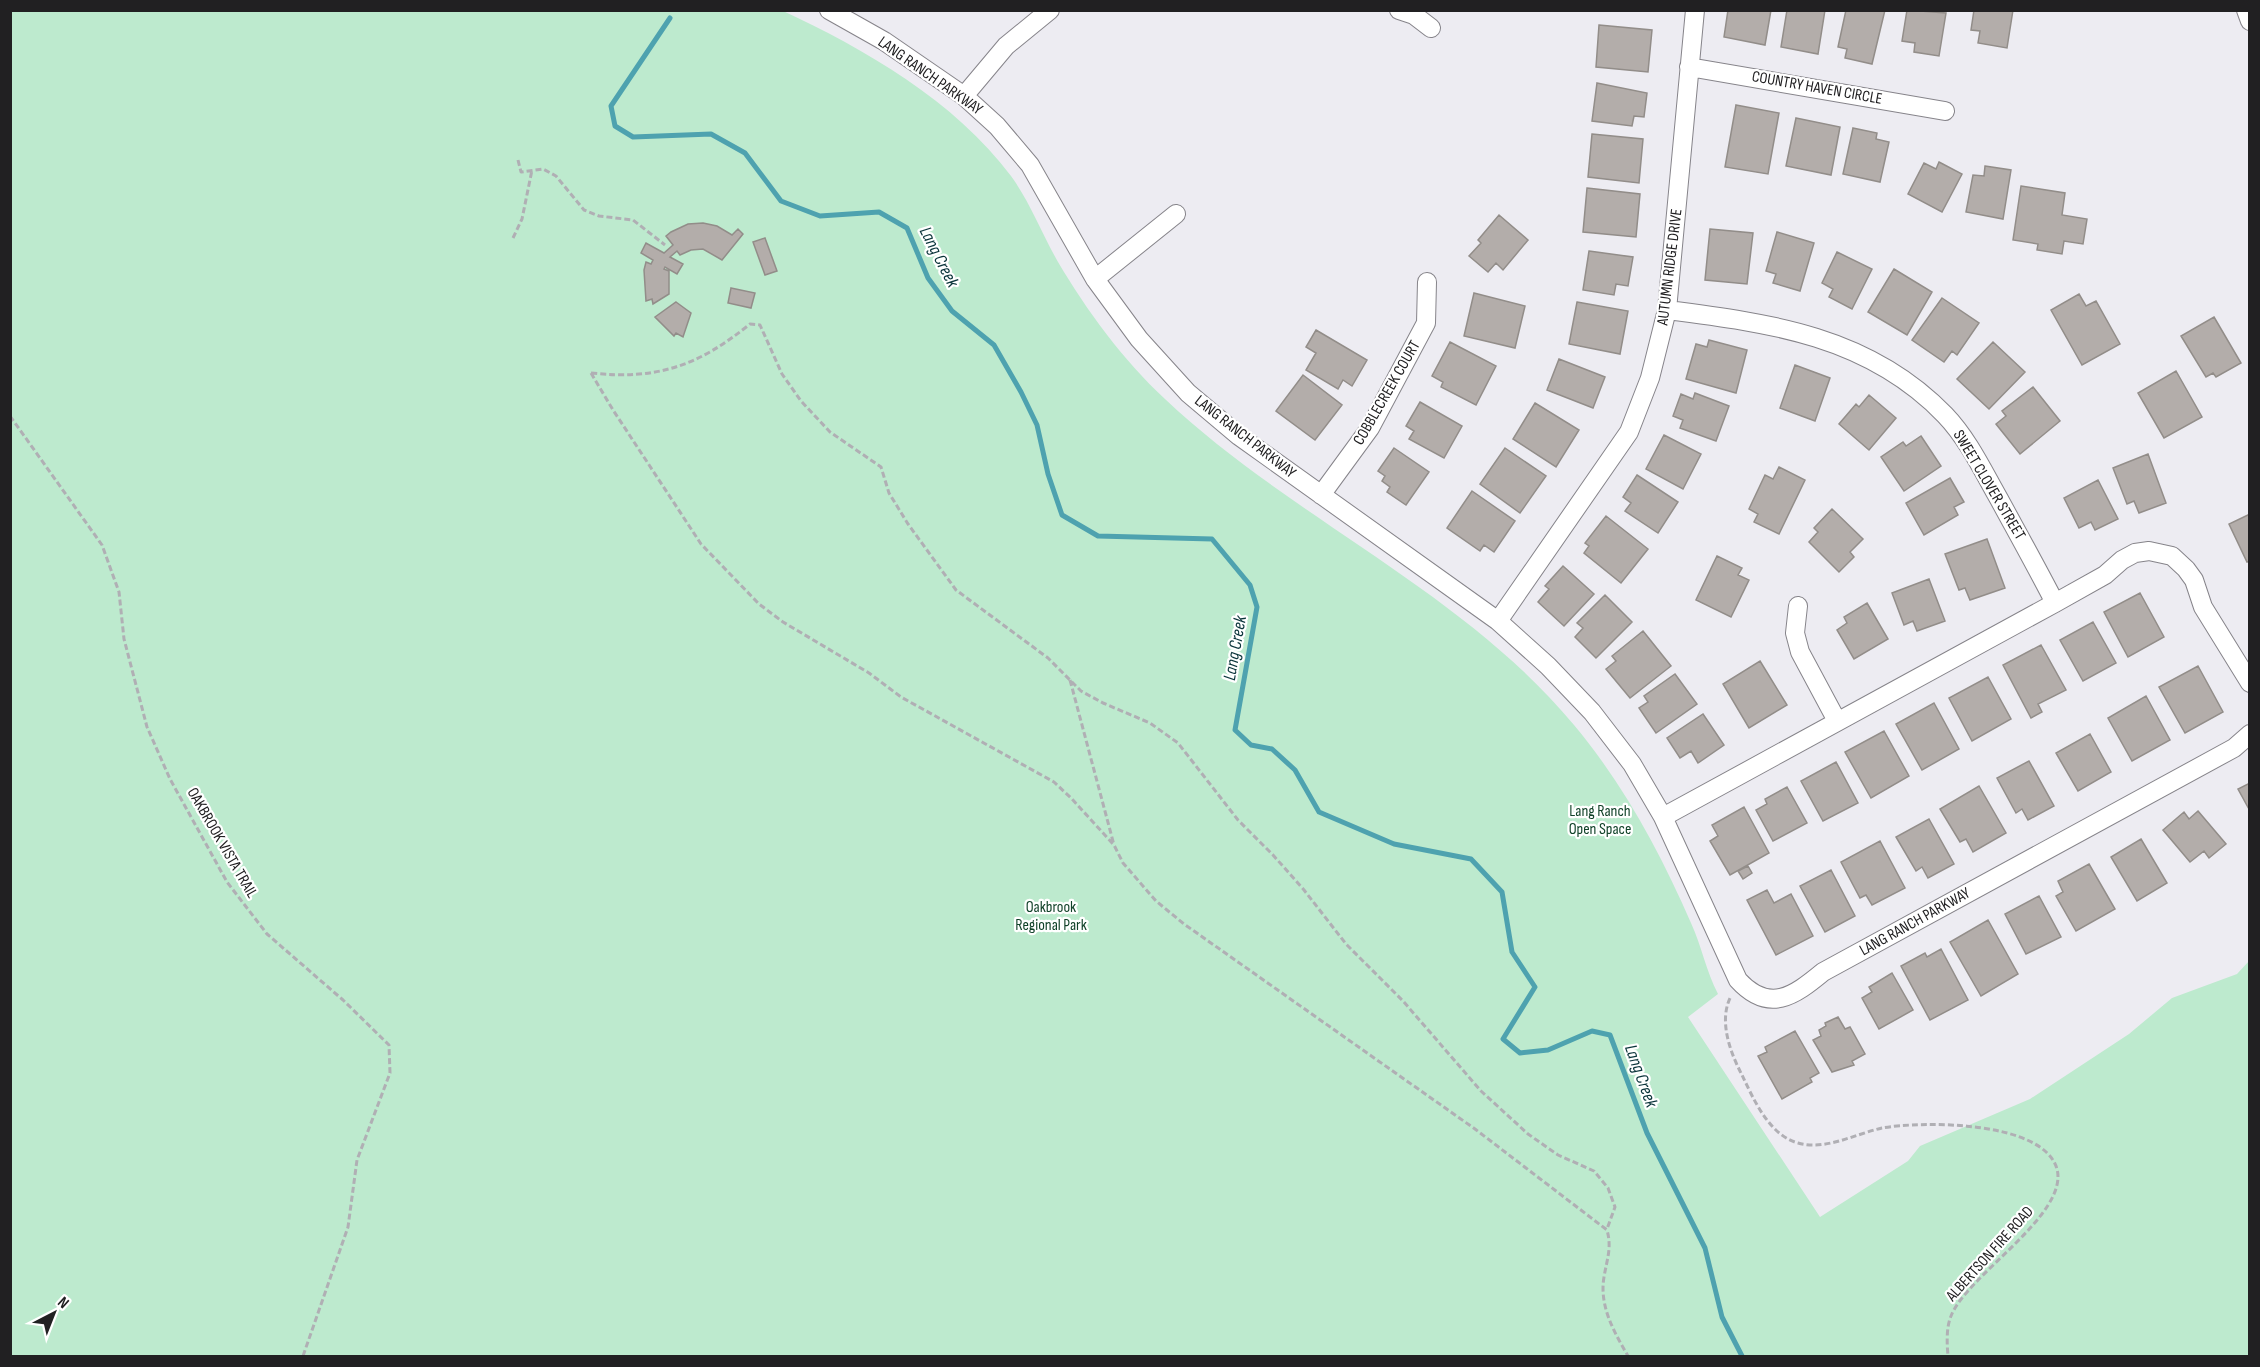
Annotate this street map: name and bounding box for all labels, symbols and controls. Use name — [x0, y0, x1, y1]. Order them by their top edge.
street label: LANG RANCH PARKWAY — [874, 33, 986, 119]
street label: COUNTRY HAVEN CIRCLE — [1750, 67, 1884, 109]
street label: AUTUMN RIDGE DRIVE — [1653, 208, 1687, 327]
water label: Lang Creek — [915, 223, 964, 292]
street label: COBBLECREEK COURT — [1349, 337, 1425, 449]
street label: LANG RANCH PARKWAY — [1191, 392, 1300, 483]
street label: SWEET CLOVER STREET — [1949, 427, 2030, 544]
water label: Lang Creek — [1219, 613, 1251, 682]
street label: OAKBROOK VISTA TRAIL — [183, 785, 261, 902]
park label: Lang Ranch Open Space — [1569, 802, 1631, 839]
street label: LANG RANCH PARKWAY — [1856, 884, 1974, 960]
park label: Oakbrook Regional Park — [1015, 898, 1087, 935]
water label: Lang Creek — [1620, 1042, 1662, 1111]
street label: ALBERTSON FIRE ROAD — [1942, 1202, 2038, 1306]
north arrow — [24, 1283, 84, 1343]
text: N — [54, 1293, 73, 1313]

